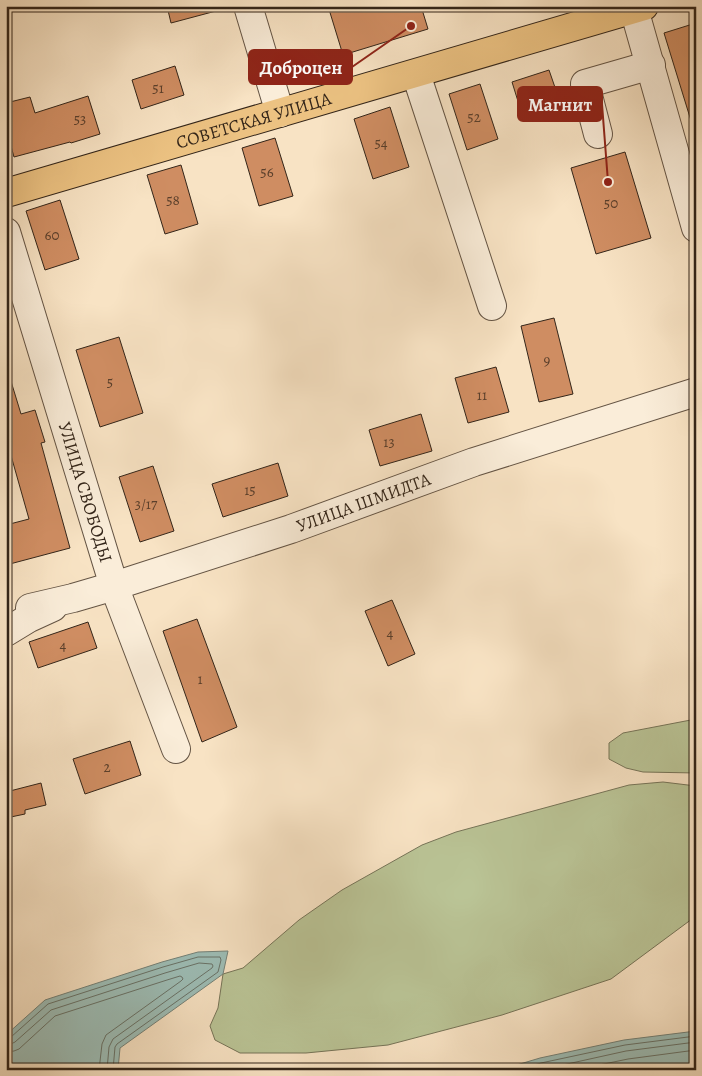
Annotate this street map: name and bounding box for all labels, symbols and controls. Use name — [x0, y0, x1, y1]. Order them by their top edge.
callout: Доброцен — [249, 50, 352, 84]
text: Доброцен — [259, 55, 343, 81]
house number: 51 — [152, 78, 164, 98]
street label: СОВЕТСКАЯ УЛИЦА — [173, 86, 334, 155]
callout: Магнит — [518, 87, 602, 121]
text: Магнит — [528, 92, 592, 118]
house number: 52 — [467, 107, 481, 127]
house number: 53 — [74, 109, 86, 129]
house number: 54 — [374, 133, 388, 153]
house number: 56 — [260, 162, 274, 182]
house number: 58 — [166, 190, 180, 210]
house number: 50 — [604, 193, 618, 213]
house number: 60 — [45, 225, 59, 245]
house number: 9 — [544, 350, 551, 370]
house number: 5 — [107, 372, 113, 392]
house number: 11 — [477, 385, 487, 405]
street label: УЛИЦА СВОБОДЫ — [53, 419, 118, 565]
house number: 13 — [383, 432, 395, 452]
street label: УЛИЦА ШМИДТА — [293, 467, 434, 538]
house number: 15 — [244, 480, 256, 500]
house number: 3/17 — [135, 494, 158, 514]
house number: 4 — [387, 623, 394, 643]
house number: 4 — [60, 635, 67, 655]
house number: 1 — [197, 669, 203, 689]
house number: 2 — [103, 757, 111, 777]

